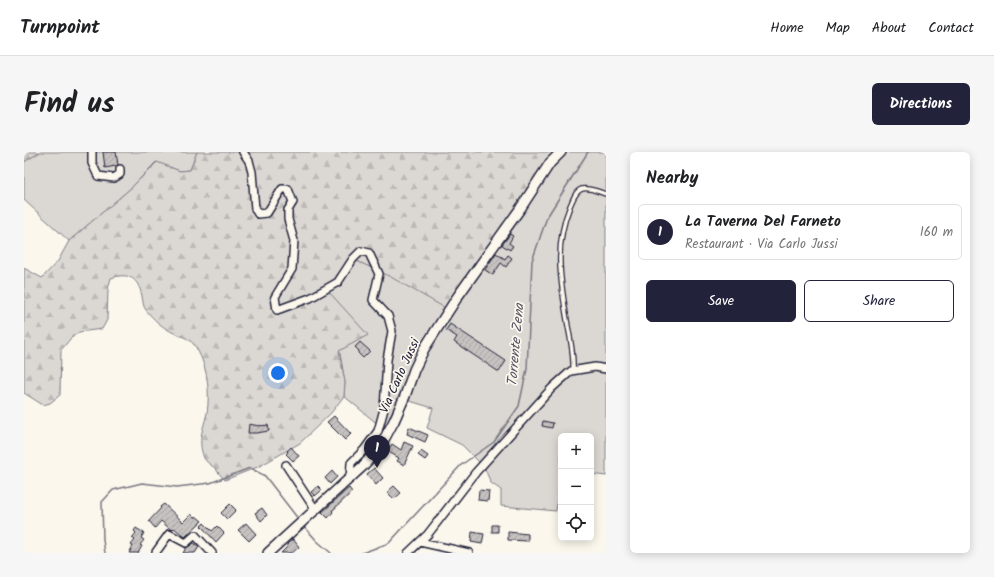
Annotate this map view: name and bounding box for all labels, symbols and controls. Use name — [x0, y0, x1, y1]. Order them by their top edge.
text: Turnpoint — [20, 13, 100, 43]
text: Home — [770, 17, 804, 39]
text: Map — [826, 17, 850, 39]
text: About — [872, 17, 906, 39]
text: Contact — [928, 17, 974, 39]
text: Find us — [24, 82, 115, 127]
button: Directions — [872, 83, 970, 125]
text: Nearby — [646, 165, 698, 192]
text: La Taverna Del Farneto — [685, 210, 841, 234]
text: 1 — [658, 222, 662, 243]
text: 160 m — [920, 222, 953, 243]
text: Restaurant · Via Carlo Jussi — [685, 234, 838, 255]
button: Save — [646, 280, 796, 322]
button: Share — [804, 280, 954, 322]
water label: Torrente Zena — [501, 301, 531, 387]
street label: Via Carlo Jussi — [374, 334, 426, 417]
your location — [268, 363, 288, 383]
map controls — [558, 433, 594, 541]
button: + — [558, 433, 594, 469]
pin: 1 — [364, 435, 390, 468]
button: − — [558, 469, 594, 505]
button: locate — [558, 505, 594, 541]

